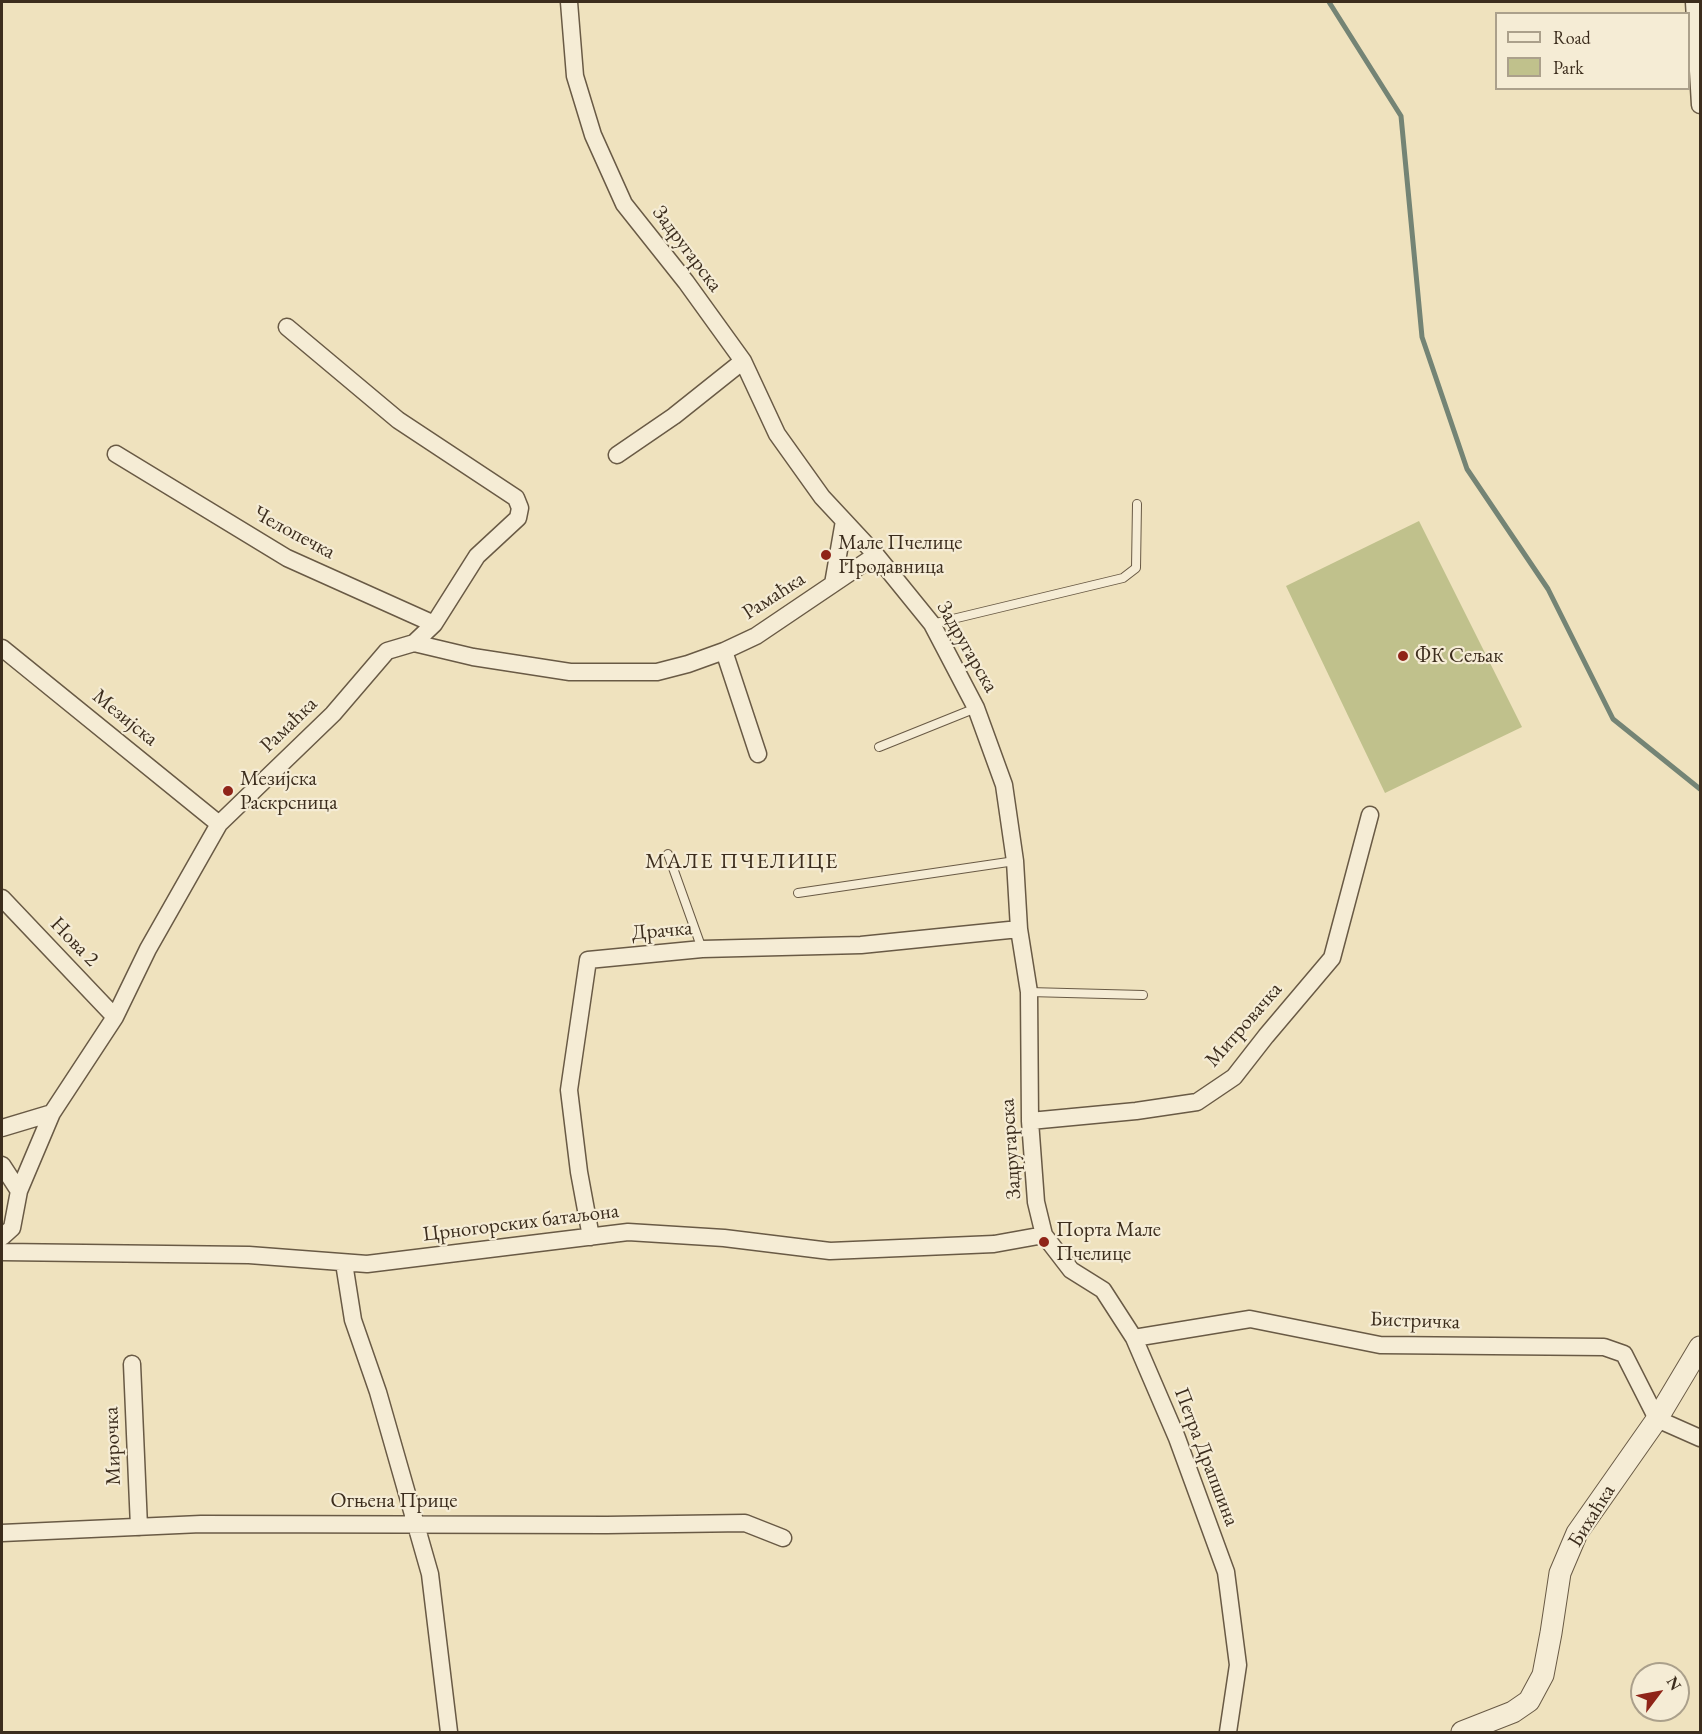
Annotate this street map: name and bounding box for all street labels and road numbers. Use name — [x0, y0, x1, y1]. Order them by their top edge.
street label: Задругарска — [646, 201, 728, 297]
street label: Челопечка — [249, 501, 339, 565]
street label: Рамаћка — [738, 567, 810, 625]
street label: Задругарска — [931, 597, 1003, 697]
street label: Мезијска — [87, 684, 163, 752]
street label: Рамаћка — [255, 692, 323, 758]
street label: Нова 2 — [44, 912, 104, 972]
street label: Драчка — [631, 916, 693, 946]
street label: Митровачка — [1200, 977, 1288, 1073]
street label: Задругарска — [995, 1098, 1027, 1200]
street label: Црногорских батаљона — [421, 1198, 621, 1248]
street label: Бистричка — [1370, 1307, 1460, 1335]
street label: Петра Драпшина — [1168, 1384, 1244, 1530]
street label: Мирочка — [99, 1406, 127, 1486]
street label: Бихаћка — [1563, 1480, 1621, 1552]
street label: Огњена Прице — [330, 1488, 458, 1514]

